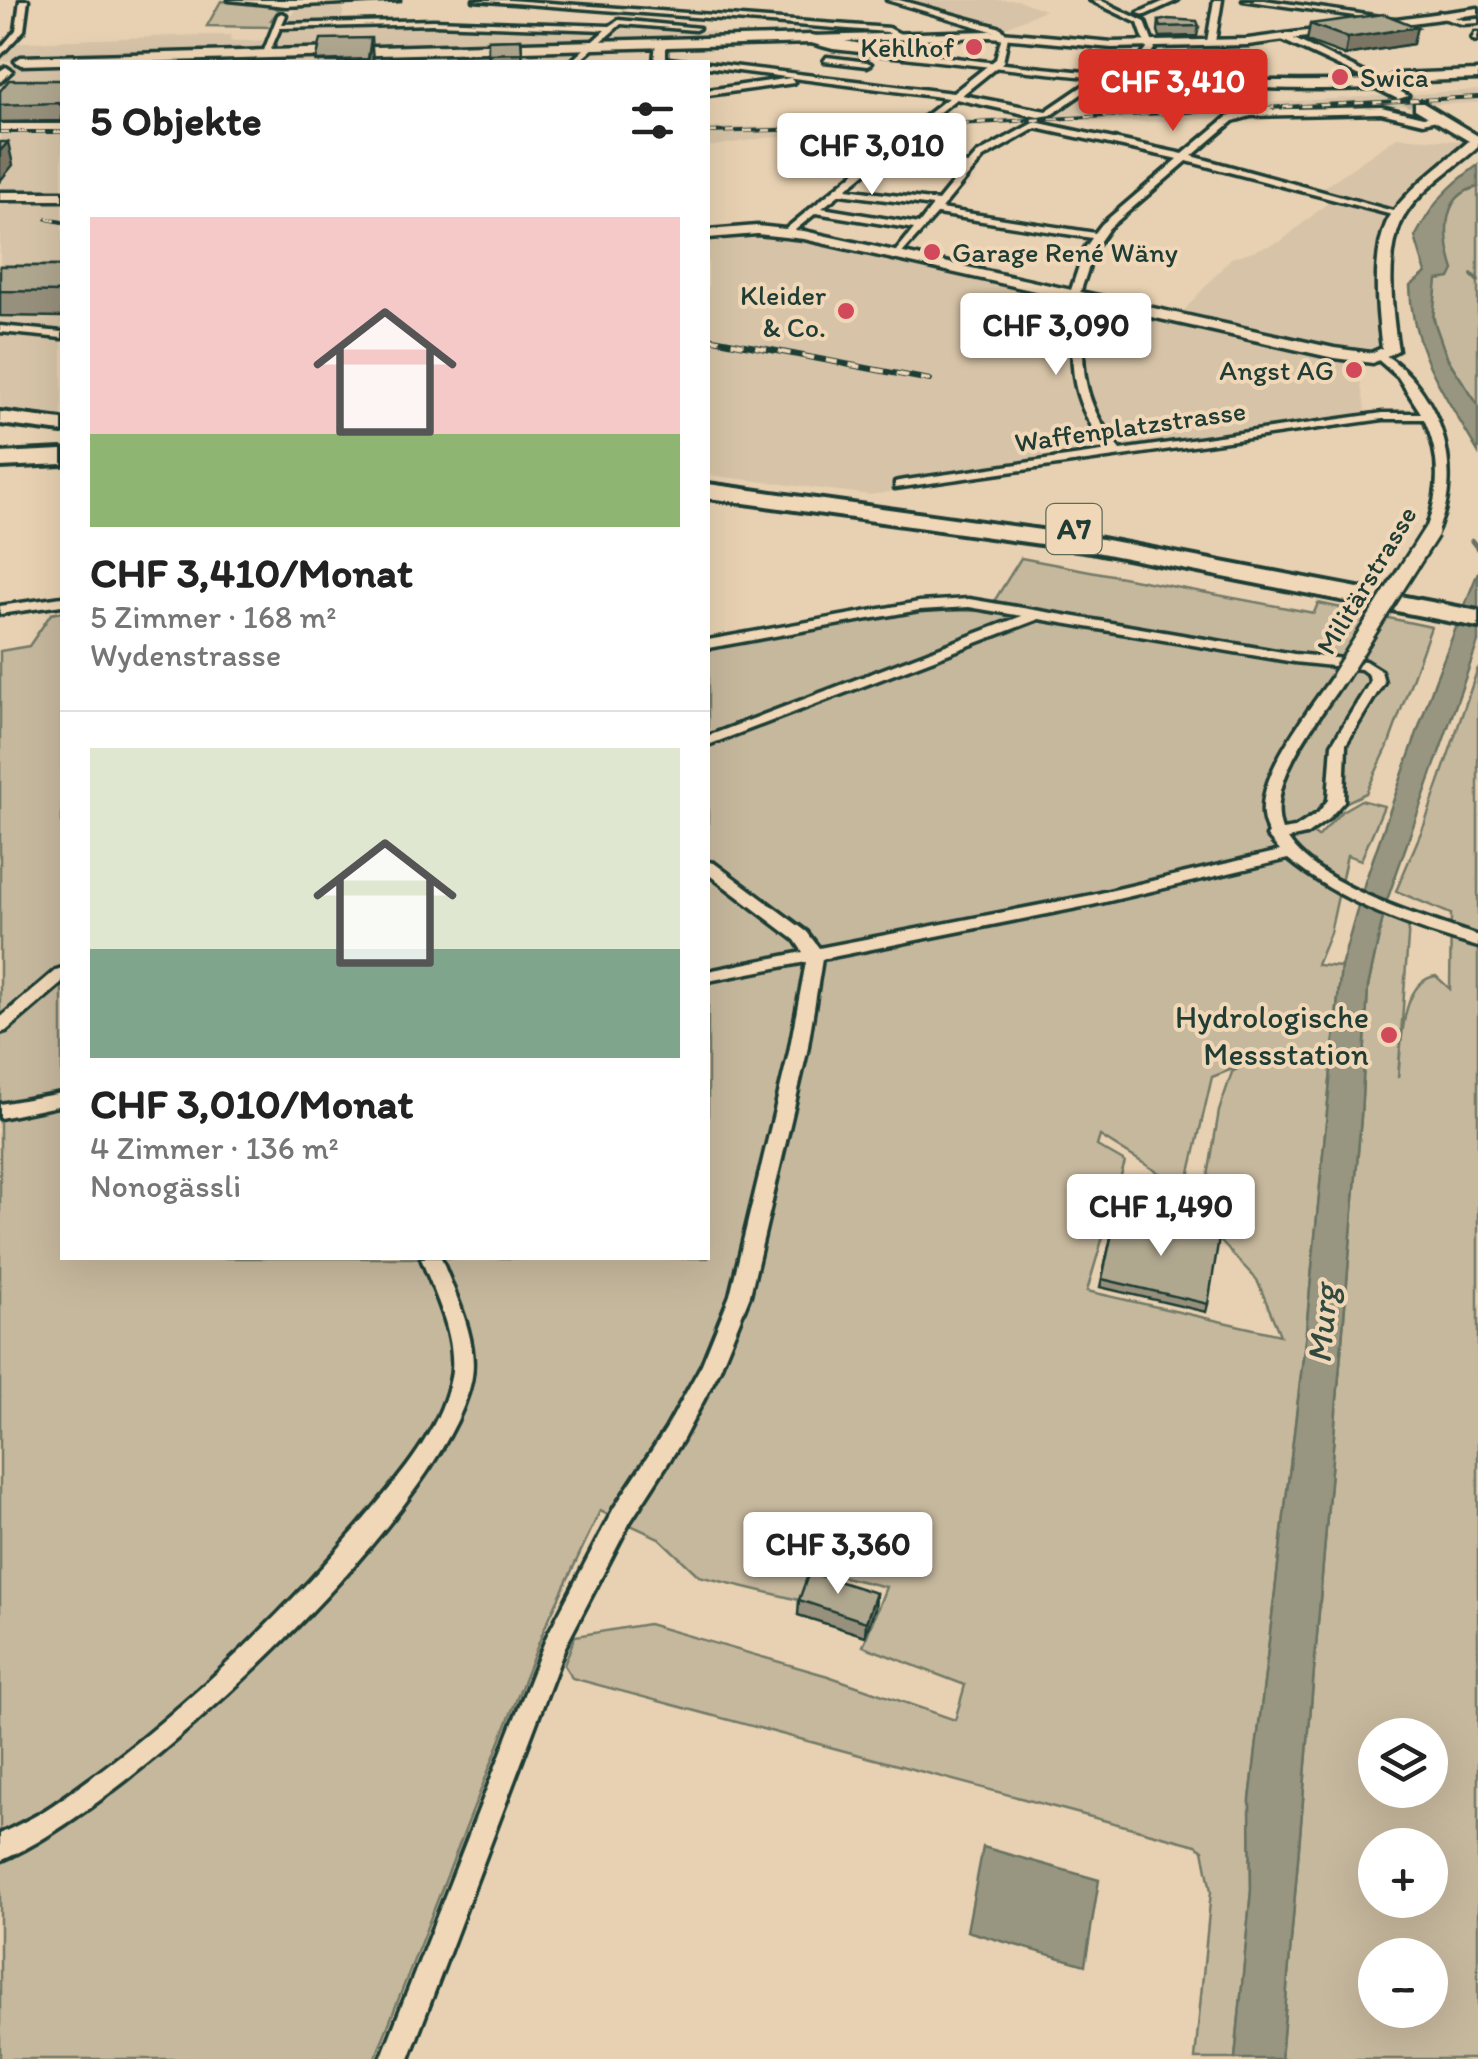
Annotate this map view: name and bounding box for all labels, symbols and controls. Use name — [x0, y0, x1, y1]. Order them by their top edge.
place label: Kehlhof — [860, 30, 954, 64]
marker: Kehlhof — [963, 36, 985, 58]
pin: CHF 3,410 — [1059, 49, 1287, 134]
place label: Swica — [1360, 60, 1429, 94]
text: CHF 3,410 — [1101, 62, 1246, 100]
marker: Swica — [1329, 66, 1351, 88]
icon: filters — [625, 93, 680, 148]
text: 5 Objekte — [90, 95, 262, 146]
pin: CHF 3,010 — [758, 113, 986, 198]
text: CHF 3,010 — [799, 126, 945, 164]
place label: Garage René Wäny — [952, 235, 1178, 269]
marker: Garage René Wäny — [921, 241, 943, 263]
place label: Kleider & Co. — [740, 278, 826, 344]
icon: home — [295, 282, 475, 462]
pin: CHF 3,090 — [942, 293, 1170, 378]
marker: Kleider & Co. — [835, 300, 857, 322]
text: CHF 3,090 — [982, 306, 1130, 344]
place label: Angst AG — [1219, 353, 1334, 387]
marker: Angst AG — [1343, 359, 1365, 381]
street label: Waffenplatzstrasse — [1012, 393, 1248, 459]
street label: Militärstrasse — [1308, 500, 1424, 660]
road number: A7 — [1046, 504, 1102, 554]
text: CHF 3,410/Monat — [90, 547, 413, 598]
text: 5 Zimmer · 168 m² — [90, 598, 336, 636]
text: Wydenstrasse — [90, 636, 281, 674]
icon: home — [295, 813, 475, 993]
place label: Hydrologische Messstation — [1175, 998, 1369, 1073]
marker: Hydrologische Messstation — [1378, 1024, 1400, 1046]
text: CHF 3,010/Monat — [90, 1078, 413, 1129]
text: 4 Zimmer · 136 m² — [90, 1129, 339, 1167]
text: Nonogässli — [90, 1167, 241, 1205]
pin: CHF 1,490 — [1047, 1174, 1275, 1259]
text: CHF 1,490 — [1089, 1187, 1233, 1225]
water label: Murg — [1298, 1279, 1347, 1365]
pin: CHF 3,360 — [724, 1512, 952, 1597]
text: CHF 3,360 — [765, 1525, 911, 1563]
map controls — [1358, 1718, 1448, 2028]
button: layers — [1358, 1718, 1448, 1808]
button: + — [1358, 1828, 1448, 1918]
button: − — [1358, 1938, 1448, 2028]

